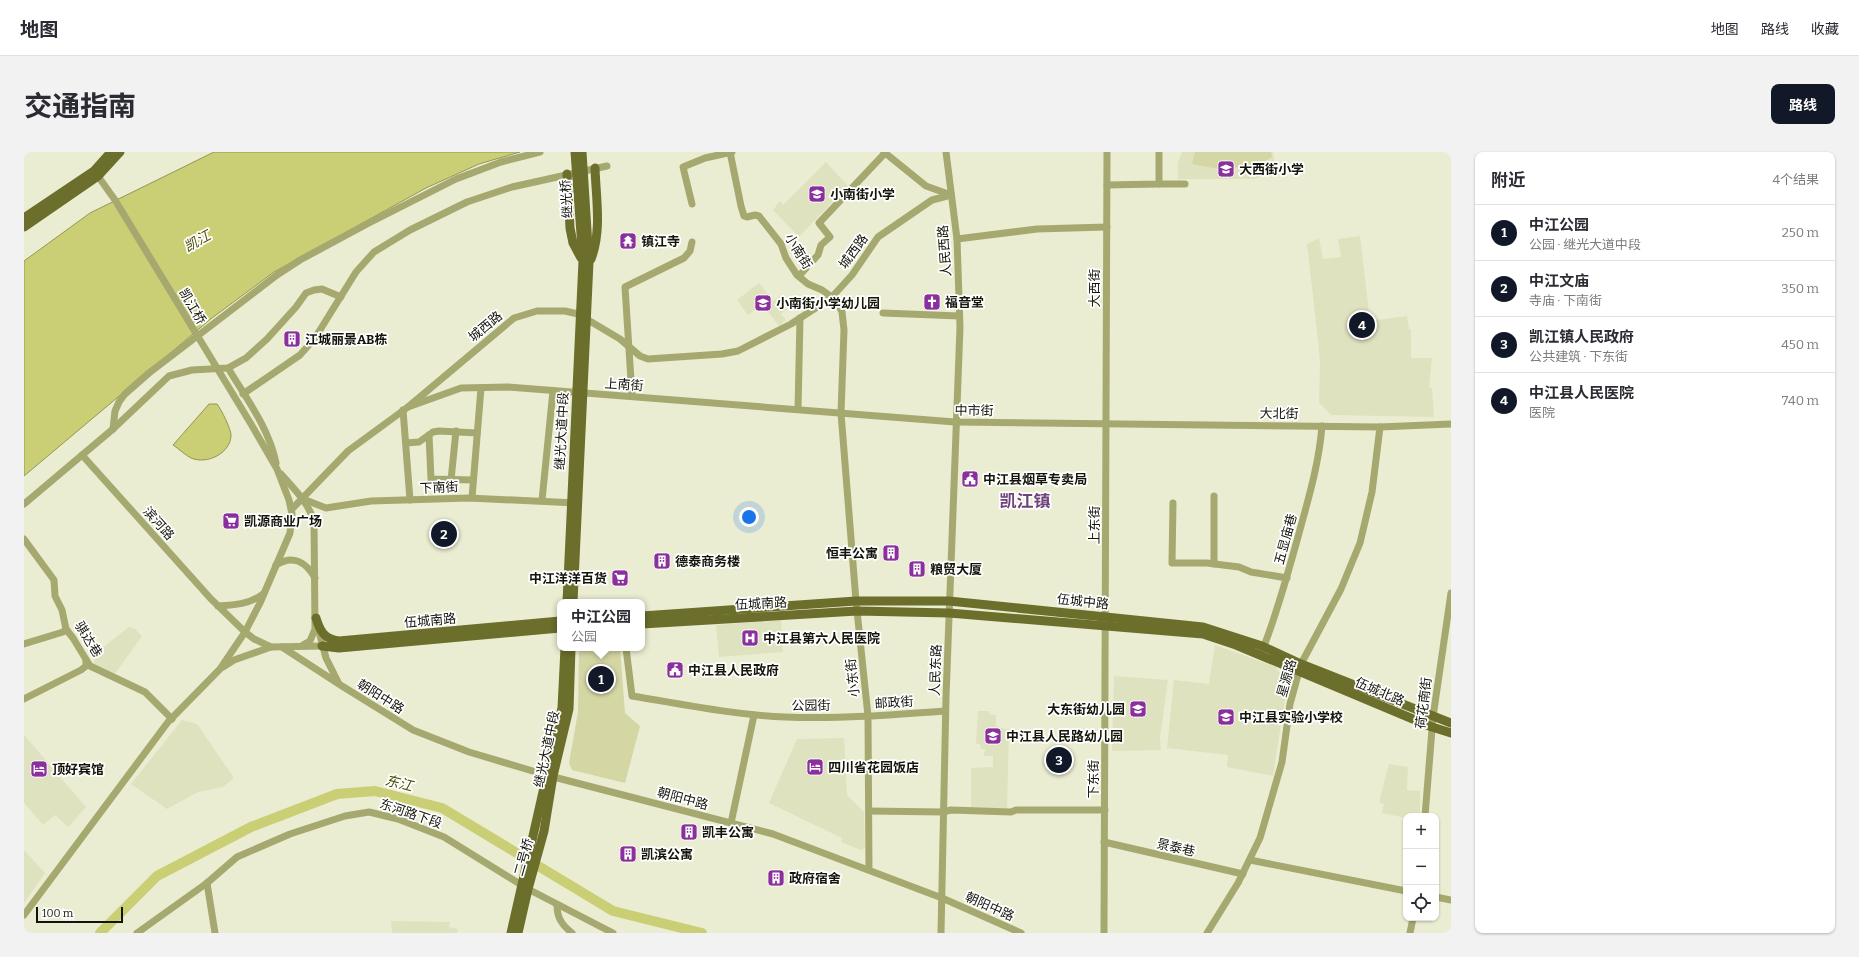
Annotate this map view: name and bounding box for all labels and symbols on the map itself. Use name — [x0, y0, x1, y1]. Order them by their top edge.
school or university icon: 大西街小学 — [1216, 159, 1236, 179]
place label: 大西街小学 — [1239, 162, 1304, 177]
street label: 继光桥 — [558, 179, 575, 219]
school or university icon: 小南街小学 — [807, 184, 827, 204]
place label: 小南街小学 — [830, 187, 895, 202]
street label: 人民西路 — [935, 224, 954, 277]
water label: 凯江 — [181, 226, 215, 256]
temple icon: 镇江寺 — [618, 231, 638, 251]
street label: 小南街 — [782, 231, 815, 272]
street label: 城西路 — [836, 231, 871, 271]
place label: 镇江寺 — [641, 234, 680, 249]
street label: 大西街 — [1087, 268, 1102, 308]
street label: 凯江桥 — [176, 286, 209, 327]
church icon: 福音堂 — [922, 292, 942, 312]
school or university icon: 小南街小学幼儿园 — [753, 293, 773, 313]
place label: 福音堂 — [945, 295, 984, 310]
place label: 小南街小学幼儿园 — [776, 296, 880, 311]
street label: 城西路 — [466, 308, 505, 345]
pin: 4 — [1349, 310, 1375, 340]
building icon: 江城丽景AB栋 — [282, 329, 302, 349]
place label: 江城丽景AB栋 — [305, 332, 387, 347]
street label: 上南街 — [604, 376, 644, 393]
street label: 继光大道中段 — [552, 392, 571, 470]
street label: 中市街 — [954, 403, 994, 418]
street label: 大北街 — [1259, 406, 1299, 421]
public building icon: 中江县烟草专卖局 — [960, 469, 980, 489]
place label: 中江县烟草专卖局 — [983, 472, 1087, 487]
street label: 下南街 — [419, 479, 459, 496]
district label: 凯江镇 — [1000, 491, 1051, 512]
street label: 滨河路 — [140, 504, 177, 543]
street label: 上东街 — [1087, 505, 1102, 545]
your location — [739, 507, 759, 527]
supermarket icon: 凯源商业广场 — [221, 511, 241, 531]
street label: 五显庙巷 — [1272, 512, 1299, 566]
place label: 凯源商业广场 — [244, 514, 322, 529]
pin: 2 — [431, 519, 457, 549]
building icon: 恒丰公寓 — [881, 543, 901, 563]
place label: 恒丰公寓 — [826, 546, 878, 561]
building icon: 德泰商务楼 — [652, 551, 672, 571]
place label: 德泰商务楼 — [675, 554, 740, 569]
building icon: 粮贸大厦 — [907, 559, 927, 579]
place label: 粮贸大厦 — [930, 562, 982, 577]
supermarket icon: 中江洋洋百货 — [610, 568, 630, 588]
place label: 中江洋洋百货 — [529, 571, 607, 586]
street label: 伍城中路 — [1056, 591, 1110, 612]
street label: 伍城南路 — [735, 595, 787, 612]
street label: 伍城南路 — [403, 611, 457, 630]
street label: 骐达巷 — [72, 619, 105, 660]
hospital icon: 中江县第六人民医院 — [740, 628, 760, 648]
place label: 中江县第六人民医院 — [763, 631, 880, 646]
street label: 人民东路 — [927, 644, 944, 696]
street label: 星源路 — [1274, 657, 1299, 699]
street label: 小东街 — [843, 658, 862, 698]
public building icon: 中江县人民政府 — [665, 660, 685, 680]
place label: 中江县人民政府 — [688, 663, 779, 678]
pin: 1 — [588, 664, 614, 694]
street label: 伍城北路 — [1353, 674, 1407, 709]
street label: 朝阳中路 — [355, 676, 407, 717]
street label: 荷花南街 — [1413, 676, 1434, 730]
street label: 邮政街 — [874, 694, 914, 711]
street label: 公园街 — [791, 698, 831, 713]
school or university icon: 大东街幼儿园 — [1128, 699, 1148, 719]
place label: 大东街幼儿园 — [1047, 702, 1125, 717]
school or university icon: 中江县实验小学校 — [1216, 707, 1236, 727]
street label: 继光大道中段 — [531, 709, 562, 789]
place label: 中江县实验小学校 — [1239, 710, 1343, 725]
school or university icon: 中江县人民路幼儿园 — [983, 726, 1003, 746]
place label: 中江县人民路幼儿园 — [1006, 729, 1123, 744]
pin: 3 — [1046, 745, 1072, 775]
hotel icon: 四川省花园饭店 — [805, 757, 825, 777]
hotel icon: 顶好宾馆 — [29, 759, 49, 779]
street label: 下东街 — [1086, 759, 1101, 799]
place label: 四川省花园饭店 — [828, 760, 919, 775]
place label: 顶好宾馆 — [52, 762, 104, 777]
water label: 东江 — [383, 772, 416, 796]
street label: 朝阳中路 — [656, 785, 710, 812]
street label: 东河路下段 — [378, 796, 444, 831]
building icon: 凯丰公寓 — [679, 822, 699, 842]
place label: 凯丰公寓 — [702, 825, 754, 840]
street label: 二号桥 — [511, 836, 536, 878]
street label: 景泰巷 — [1155, 836, 1197, 859]
building icon: 凯滨公寓 — [618, 844, 638, 864]
place label: 凯滨公寓 — [641, 847, 693, 862]
building icon: 政府宿舍 — [766, 868, 786, 888]
place label: 政府宿舍 — [789, 871, 841, 886]
street label: 朝阳中路 — [963, 889, 1017, 924]
scale bar — [36, 905, 123, 924]

